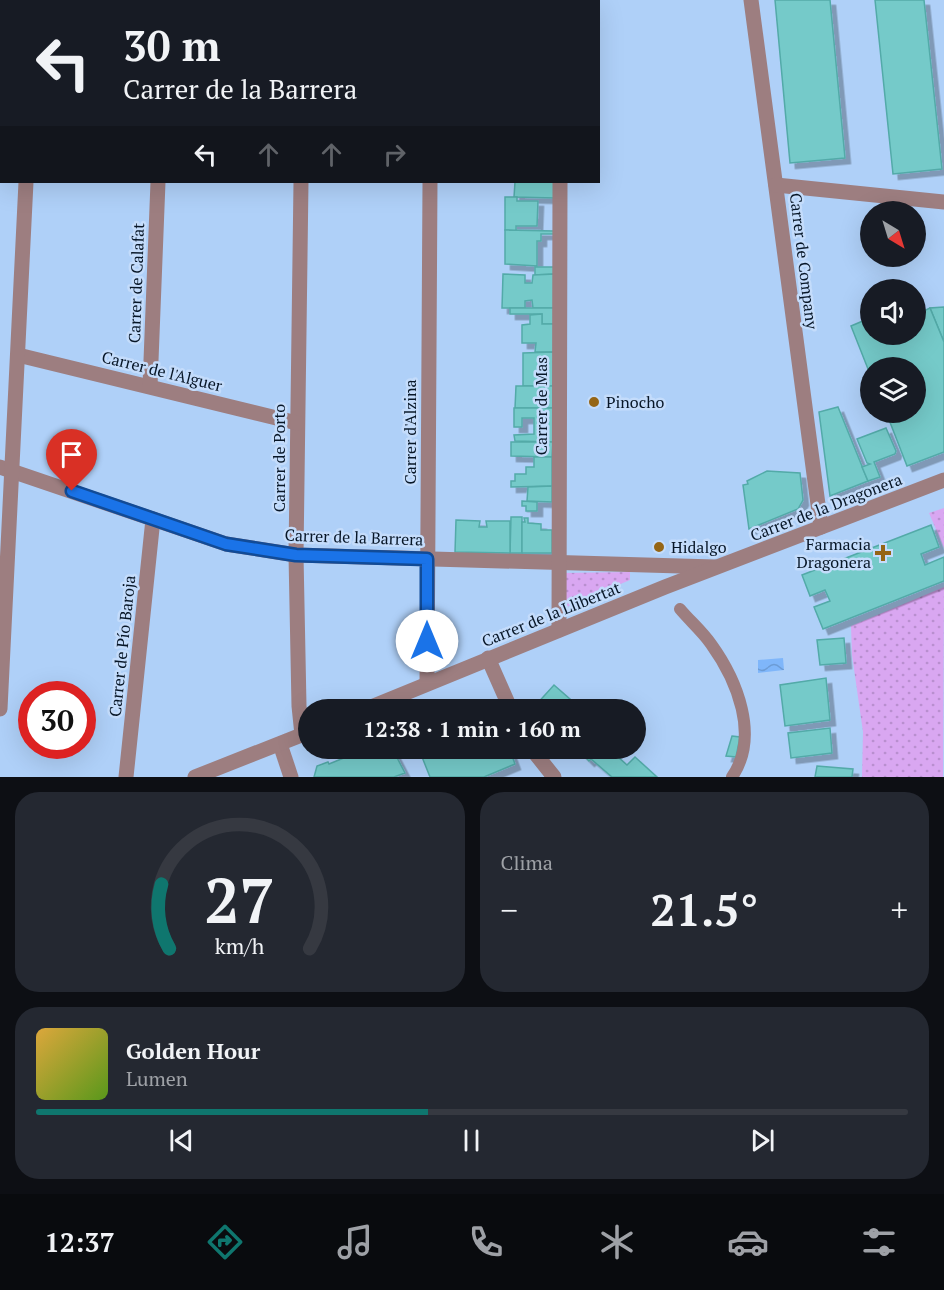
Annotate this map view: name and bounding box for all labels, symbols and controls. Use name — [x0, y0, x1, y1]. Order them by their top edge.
text: 30 m — [123, 17, 221, 73]
icon: left — [24, 24, 102, 102]
text: Carrer de la Barrera — [123, 71, 357, 107]
icon: left — [189, 138, 222, 171]
icon: ahead — [252, 138, 285, 171]
icon: ahead — [315, 138, 348, 171]
icon: right — [378, 138, 411, 171]
street label: Carrer de Company — [785, 192, 823, 331]
north arrow — [860, 201, 926, 267]
map controls — [860, 201, 926, 423]
street label: Carrer de Calafat — [123, 222, 149, 344]
button: sound — [860, 279, 926, 345]
street label: Carrer de l'Alguer — [99, 345, 225, 397]
street label: Carrer de Mas — [530, 357, 552, 455]
button: layers — [860, 357, 926, 423]
street label: Carrer d'Alzina — [399, 379, 421, 485]
place label: Pinocho — [606, 391, 665, 413]
marker: Pinocho — [587, 395, 601, 409]
street label: Carrer de Porto — [268, 404, 290, 512]
pin — [46, 429, 97, 491]
icon: arrive — [55, 438, 88, 471]
street label: Carrer de la Dragonera — [747, 468, 905, 546]
street label: Carrer de la Barrera — [284, 524, 424, 550]
place label: Farmacia Dragonera — [796, 533, 871, 573]
place label: Hidalgo — [671, 536, 727, 558]
marker: Hidalgo — [652, 540, 666, 554]
marker: Farmacia Dragonera — [876, 546, 890, 560]
street label: Carrer de Pío Baroja — [104, 574, 140, 718]
street label: Carrer de la Llibertat — [478, 576, 624, 652]
position arrow — [395, 609, 459, 673]
speed limit sign: 30 — [18, 681, 96, 759]
text: 12:38 · 1 min · 160 m — [363, 714, 581, 743]
text: Clima — [501, 849, 553, 876]
text: 27 — [204, 858, 275, 941]
text: 21.5° — [650, 879, 758, 939]
text: − — [501, 888, 518, 931]
text: + — [890, 888, 908, 931]
text: km/h — [215, 932, 265, 960]
text: Golden Hour — [126, 1036, 260, 1065]
text: Lumen — [126, 1065, 188, 1092]
icon: previous — [165, 1124, 198, 1157]
icon: pause — [455, 1124, 488, 1157]
icon: next — [746, 1124, 779, 1157]
icon: directions — [204, 1221, 246, 1263]
icon: music — [334, 1221, 376, 1263]
icon: phone — [465, 1221, 507, 1263]
icon: climate — [596, 1221, 638, 1263]
icon: car — [727, 1221, 769, 1263]
icon: filters — [858, 1221, 900, 1263]
text: 12:37 — [44, 1224, 115, 1260]

